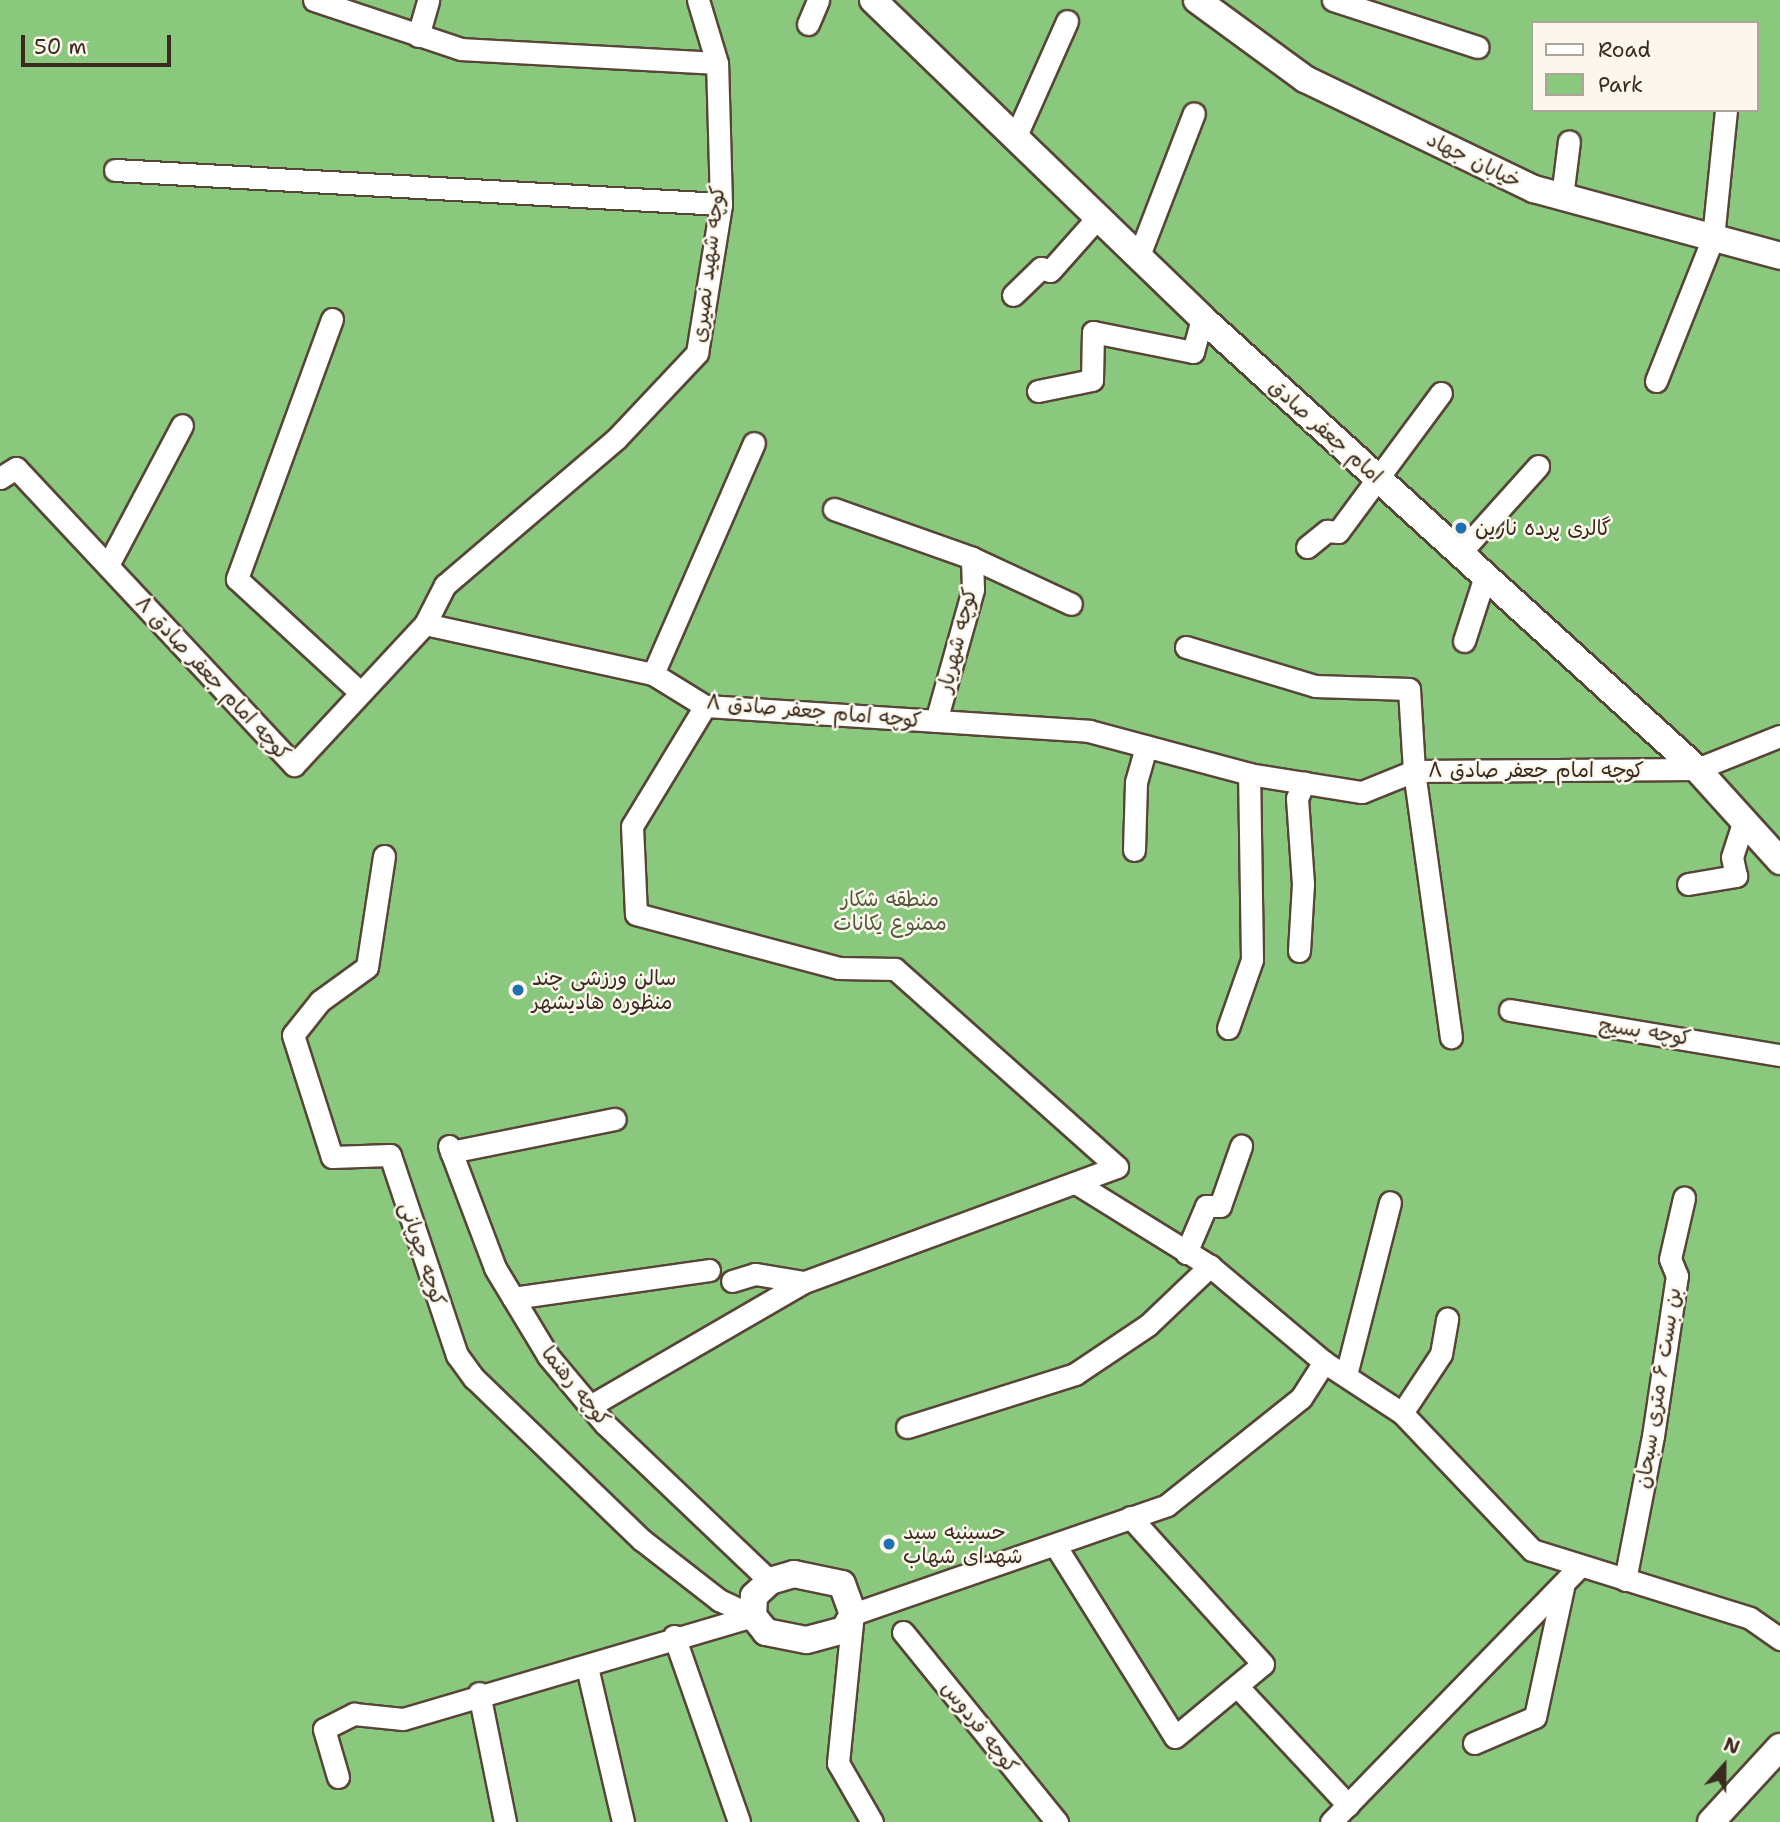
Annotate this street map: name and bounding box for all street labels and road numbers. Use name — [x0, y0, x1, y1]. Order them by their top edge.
street label: خیابان جهاد — [1423, 126, 1525, 194]
street label: کوچه شهید نصیری — [686, 184, 730, 344]
street label: امام جعفر صادق — [1264, 373, 1388, 489]
street label: کوچه شهریار — [932, 585, 982, 695]
street label: کوچه امام جعفر صادق ۸ — [130, 590, 296, 766]
street label: کوچه امام جعفر صادق ۸ — [705, 689, 923, 733]
street label: کوچه امام جعفر صادق ۸ — [1428, 757, 1644, 783]
street label: کوچه بسیج — [1597, 1011, 1693, 1051]
street label: کوچه چوپانی — [394, 1199, 452, 1309]
street label: بن بست ۶ متری سبحان — [1630, 1286, 1686, 1490]
street label: کوچه رهنما — [536, 1341, 616, 1431]
street label: کوچه فردوس — [936, 1676, 1024, 1778]

